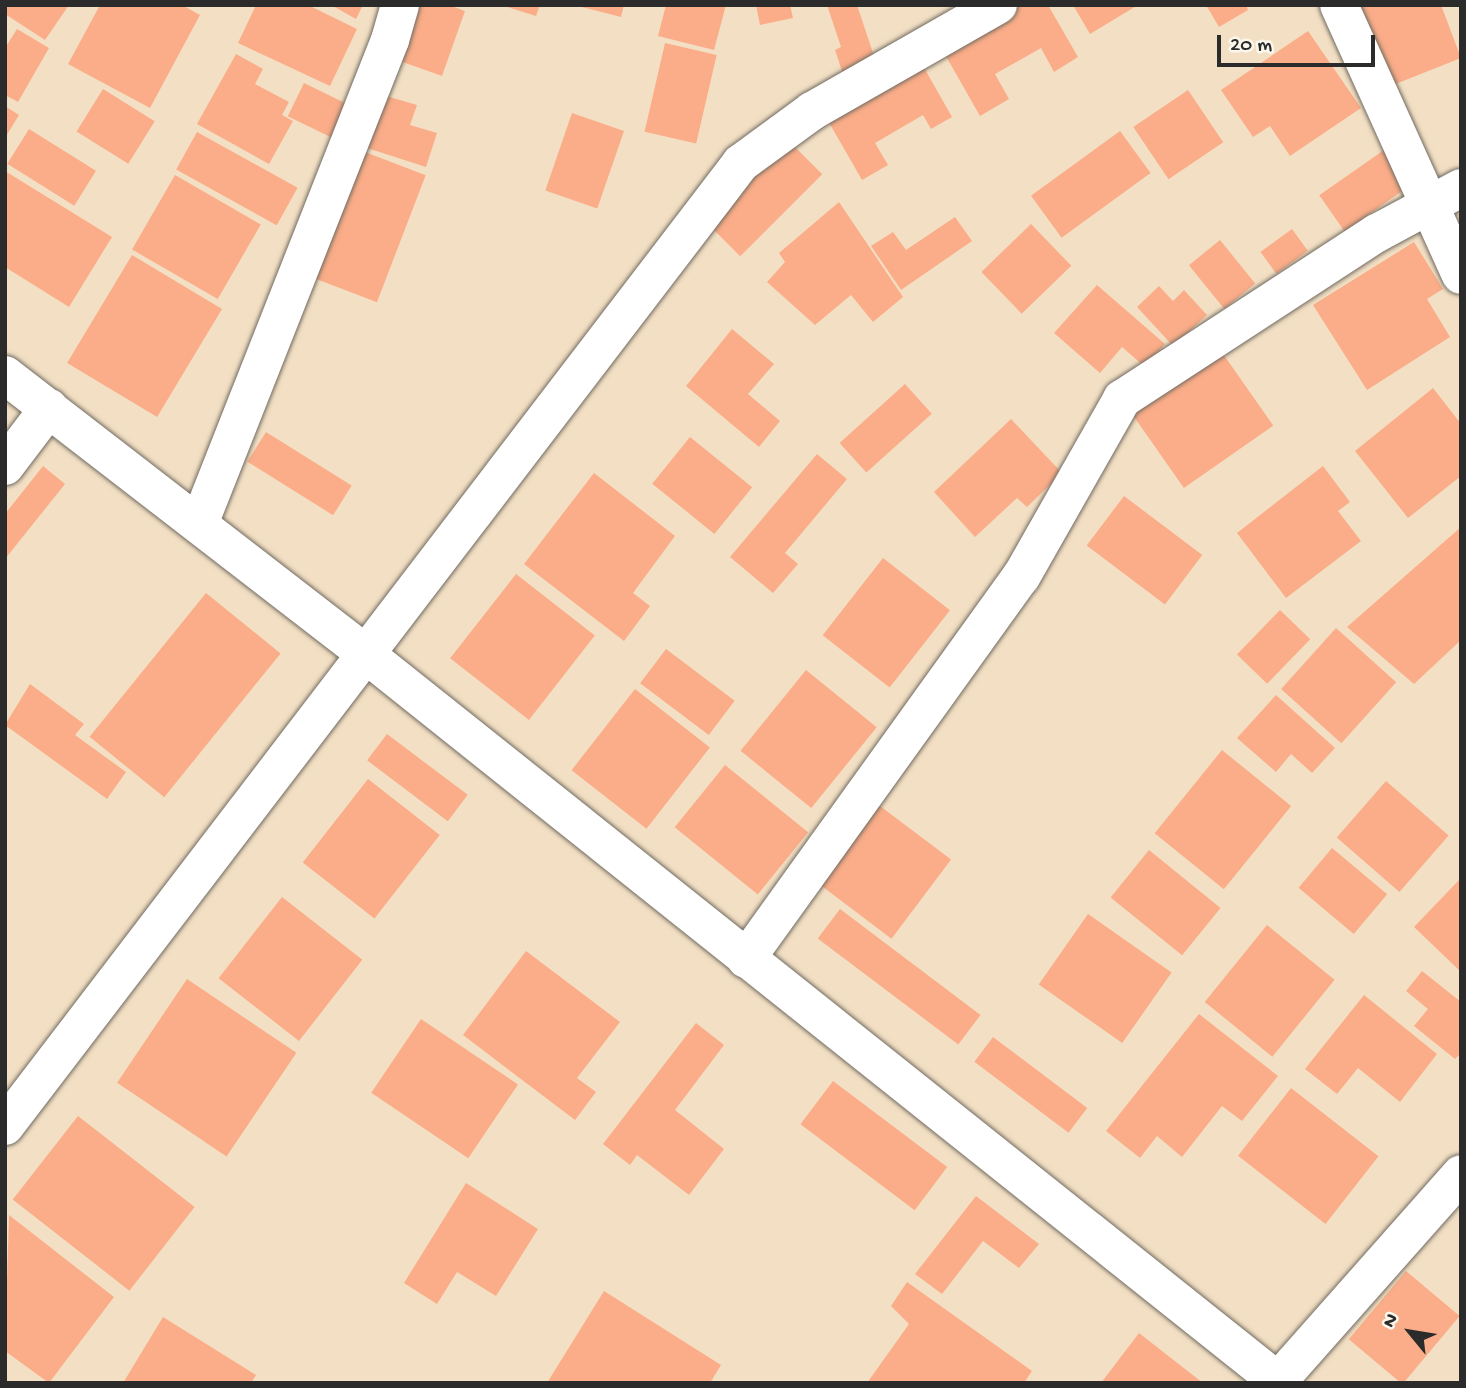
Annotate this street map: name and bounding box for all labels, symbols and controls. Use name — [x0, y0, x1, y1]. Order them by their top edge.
scale bar — [1221, 21, 1378, 65]
text: 20 m — [1230, 34, 1272, 59]
north arrow — [1375, 1297, 1445, 1367]
text: N — [1378, 1310, 1404, 1332]

